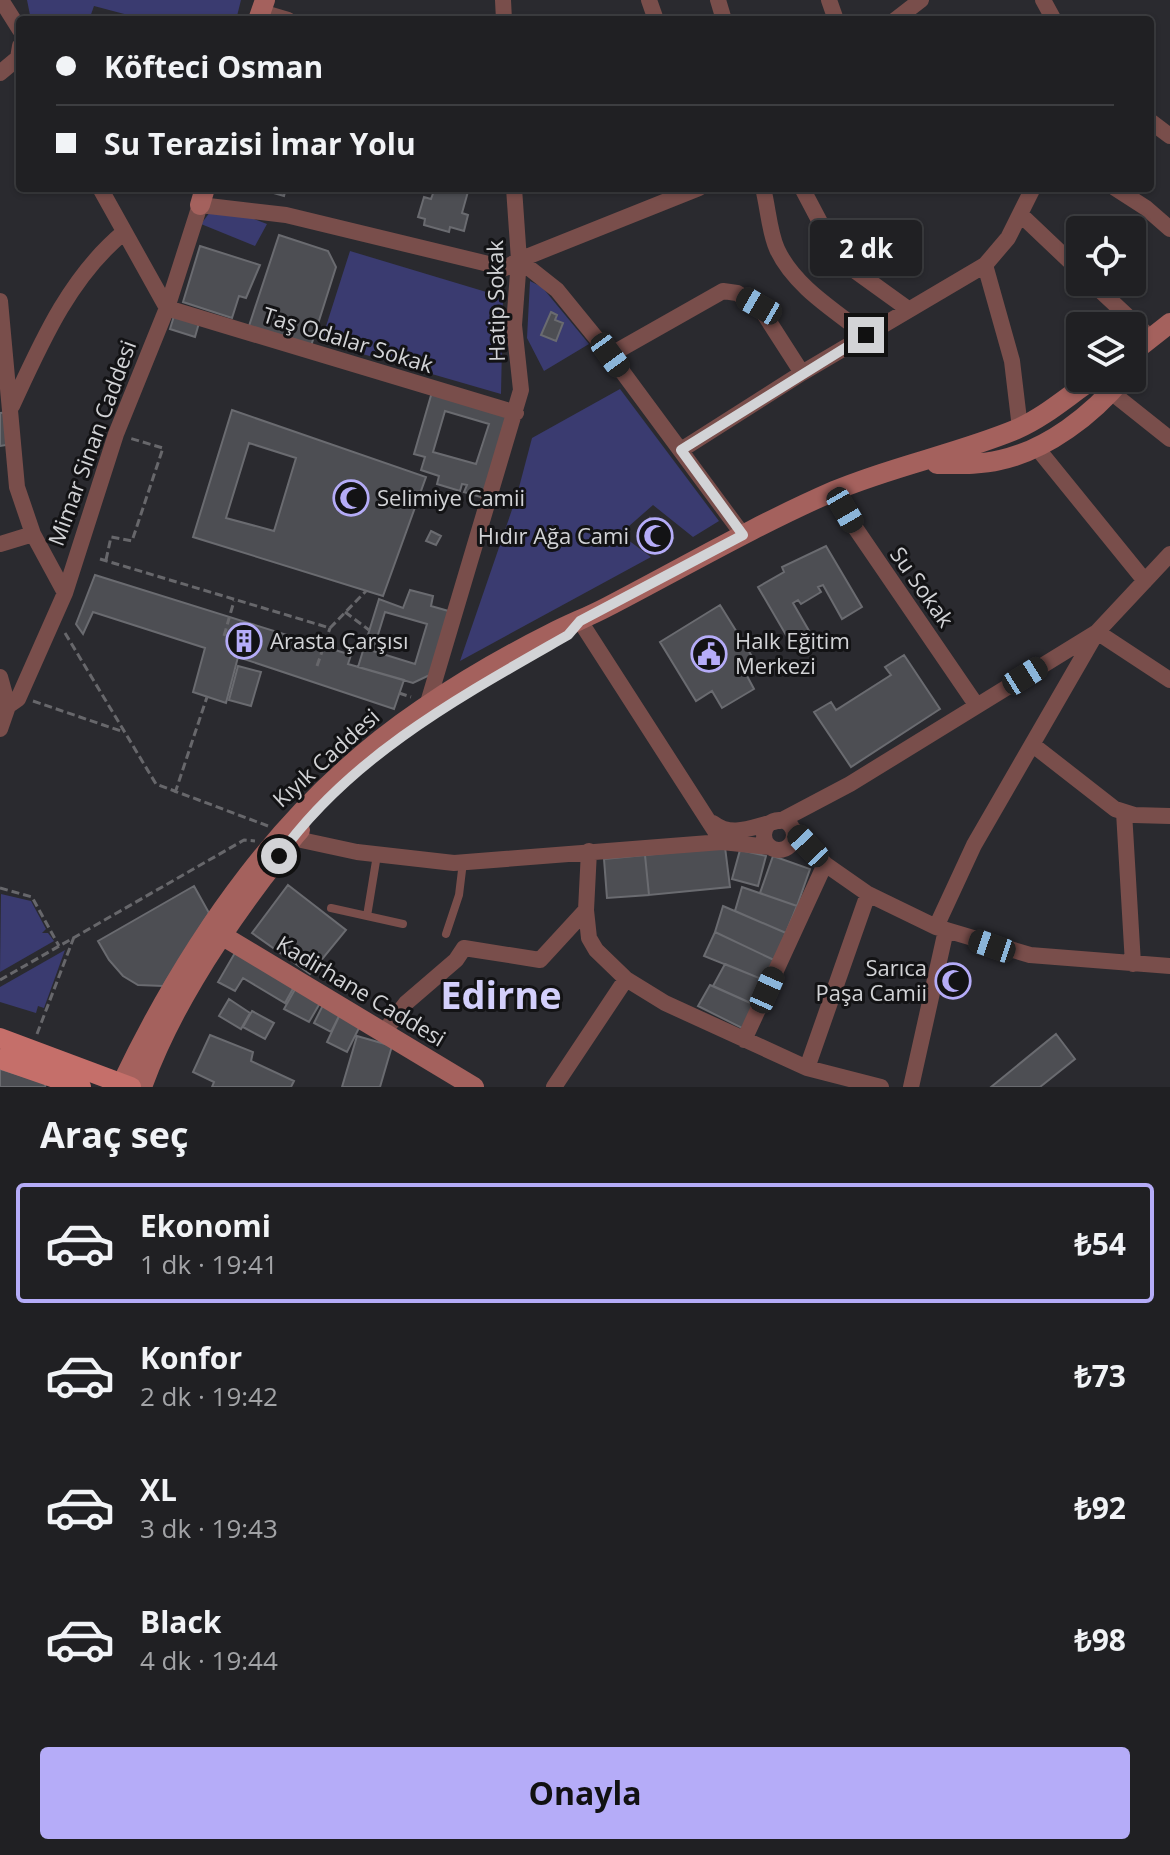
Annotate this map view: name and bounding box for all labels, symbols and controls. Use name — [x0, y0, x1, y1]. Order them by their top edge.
text: Köfteci Osman — [104, 46, 323, 87]
text: Su Terazisi İmar Yolu — [104, 123, 416, 164]
map controls — [1066, 216, 1146, 392]
button: locate — [1066, 216, 1146, 296]
callout: 2 dk — [810, 219, 922, 275]
text: 2 dk — [839, 230, 893, 266]
street label: Hatip Sokak — [479, 239, 511, 362]
car — [732, 284, 786, 328]
street label: Taş Odalar Sokak — [260, 299, 437, 379]
button: layers — [1066, 312, 1146, 392]
route end — [848, 317, 884, 353]
car — [586, 329, 634, 381]
street label: Mimar Sinan Caddesi — [40, 336, 142, 550]
mosque icon: Selimiye Camii — [332, 479, 370, 517]
place label: Selimiye Camii — [377, 482, 525, 512]
car — [823, 483, 867, 537]
mosque icon: Hıdır Ağa Cami — [636, 517, 674, 555]
place label: Hıdır Ağa Cami — [478, 520, 629, 550]
street label: Su Sokak — [884, 540, 962, 633]
building icon: Arasta Çarşısı — [225, 622, 263, 660]
place label: Arasta Çarşısı — [270, 625, 409, 655]
place label: Halk Eğitim Merkezi — [735, 625, 850, 680]
public building icon: Halk Eğitim Merkezi — [690, 635, 728, 673]
car — [998, 653, 1052, 699]
street label: Kıyık Caddesi — [265, 701, 385, 813]
car — [783, 820, 833, 872]
route start — [261, 838, 297, 874]
car — [965, 927, 1019, 965]
street label: Kadirhane Caddesi — [271, 928, 452, 1053]
place label: Sarıca Paşa Camii — [816, 952, 927, 1007]
mosque icon: Sarıca Paşa Camii — [934, 962, 972, 1000]
car — [746, 963, 788, 1017]
district label: Edirne — [440, 968, 562, 1020]
text: Araç seç — [40, 1110, 188, 1159]
text: Ekonomi — [140, 1205, 271, 1246]
icon: car — [44, 1207, 116, 1279]
text: ₺54 — [1075, 1223, 1126, 1264]
text: 1 dk · 19:41 — [140, 1246, 278, 1282]
text: Konfor — [140, 1337, 242, 1378]
icon: car — [44, 1339, 116, 1411]
text: ₺73 — [1075, 1355, 1126, 1396]
text: 2 dk · 19:42 — [140, 1378, 278, 1414]
text: XL — [140, 1469, 177, 1510]
icon: car — [44, 1471, 116, 1543]
text: ₺92 — [1075, 1487, 1126, 1528]
text: 3 dk · 19:43 — [140, 1510, 278, 1546]
text: Black — [140, 1601, 221, 1642]
icon: car — [44, 1603, 116, 1675]
text: ₺98 — [1075, 1619, 1126, 1660]
text: 4 dk · 19:44 — [140, 1642, 278, 1678]
button: Onayla — [40, 1747, 1130, 1839]

